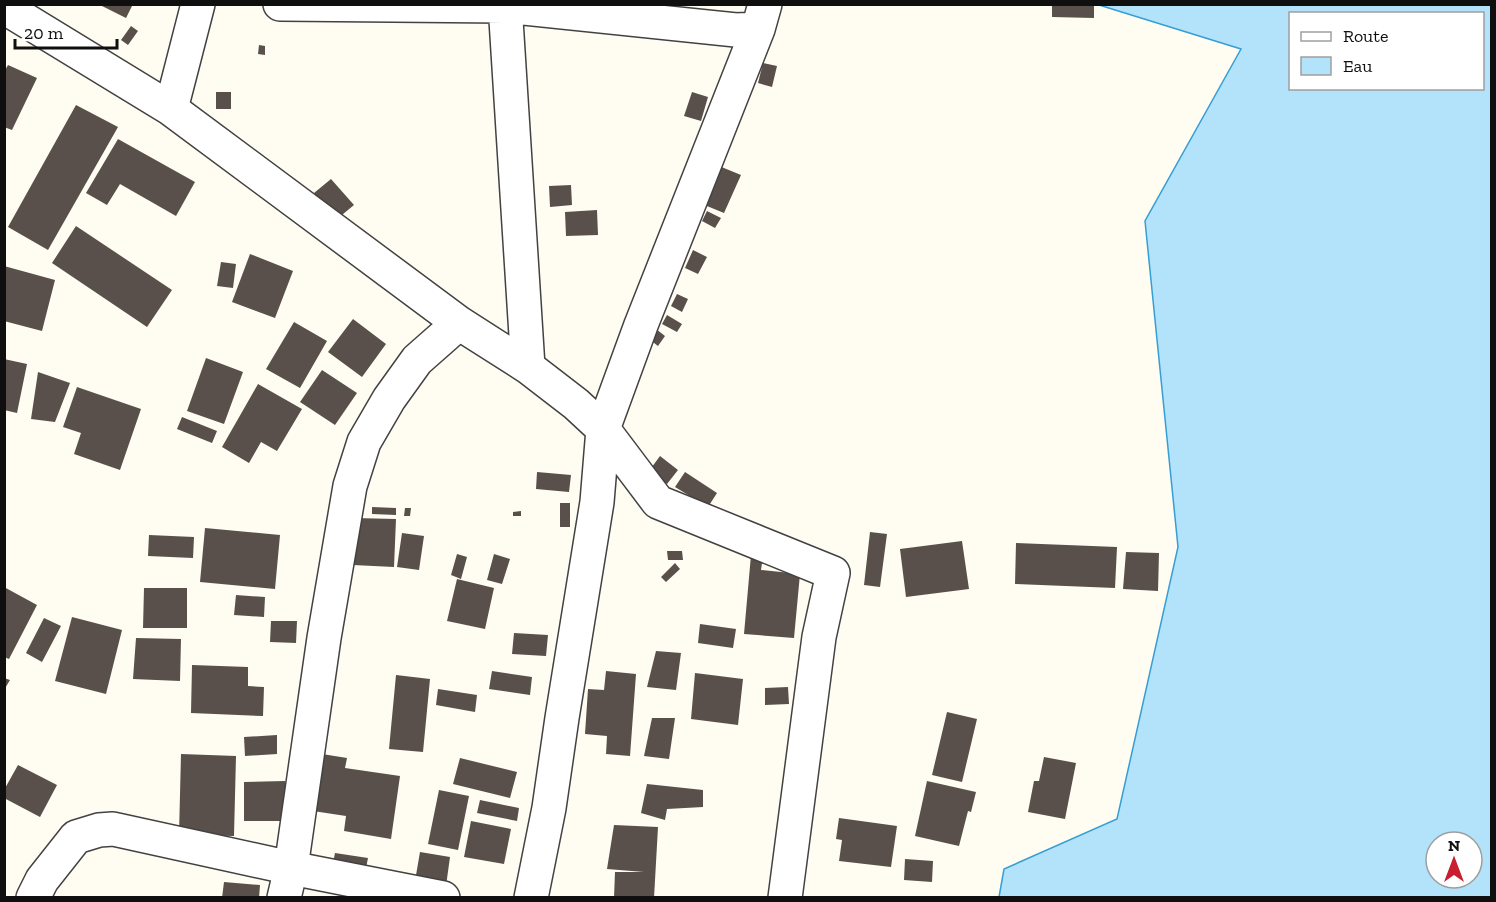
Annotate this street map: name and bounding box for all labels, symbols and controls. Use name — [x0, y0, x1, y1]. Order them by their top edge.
scale bar — [15, 12, 117, 50]
legend — [1289, 12, 1484, 90]
text: 20 m — [24, 22, 64, 44]
text: Route — [1343, 25, 1388, 47]
text: Eau — [1343, 55, 1372, 77]
north arrow — [1424, 830, 1484, 890]
text: N — [1448, 836, 1460, 855]

